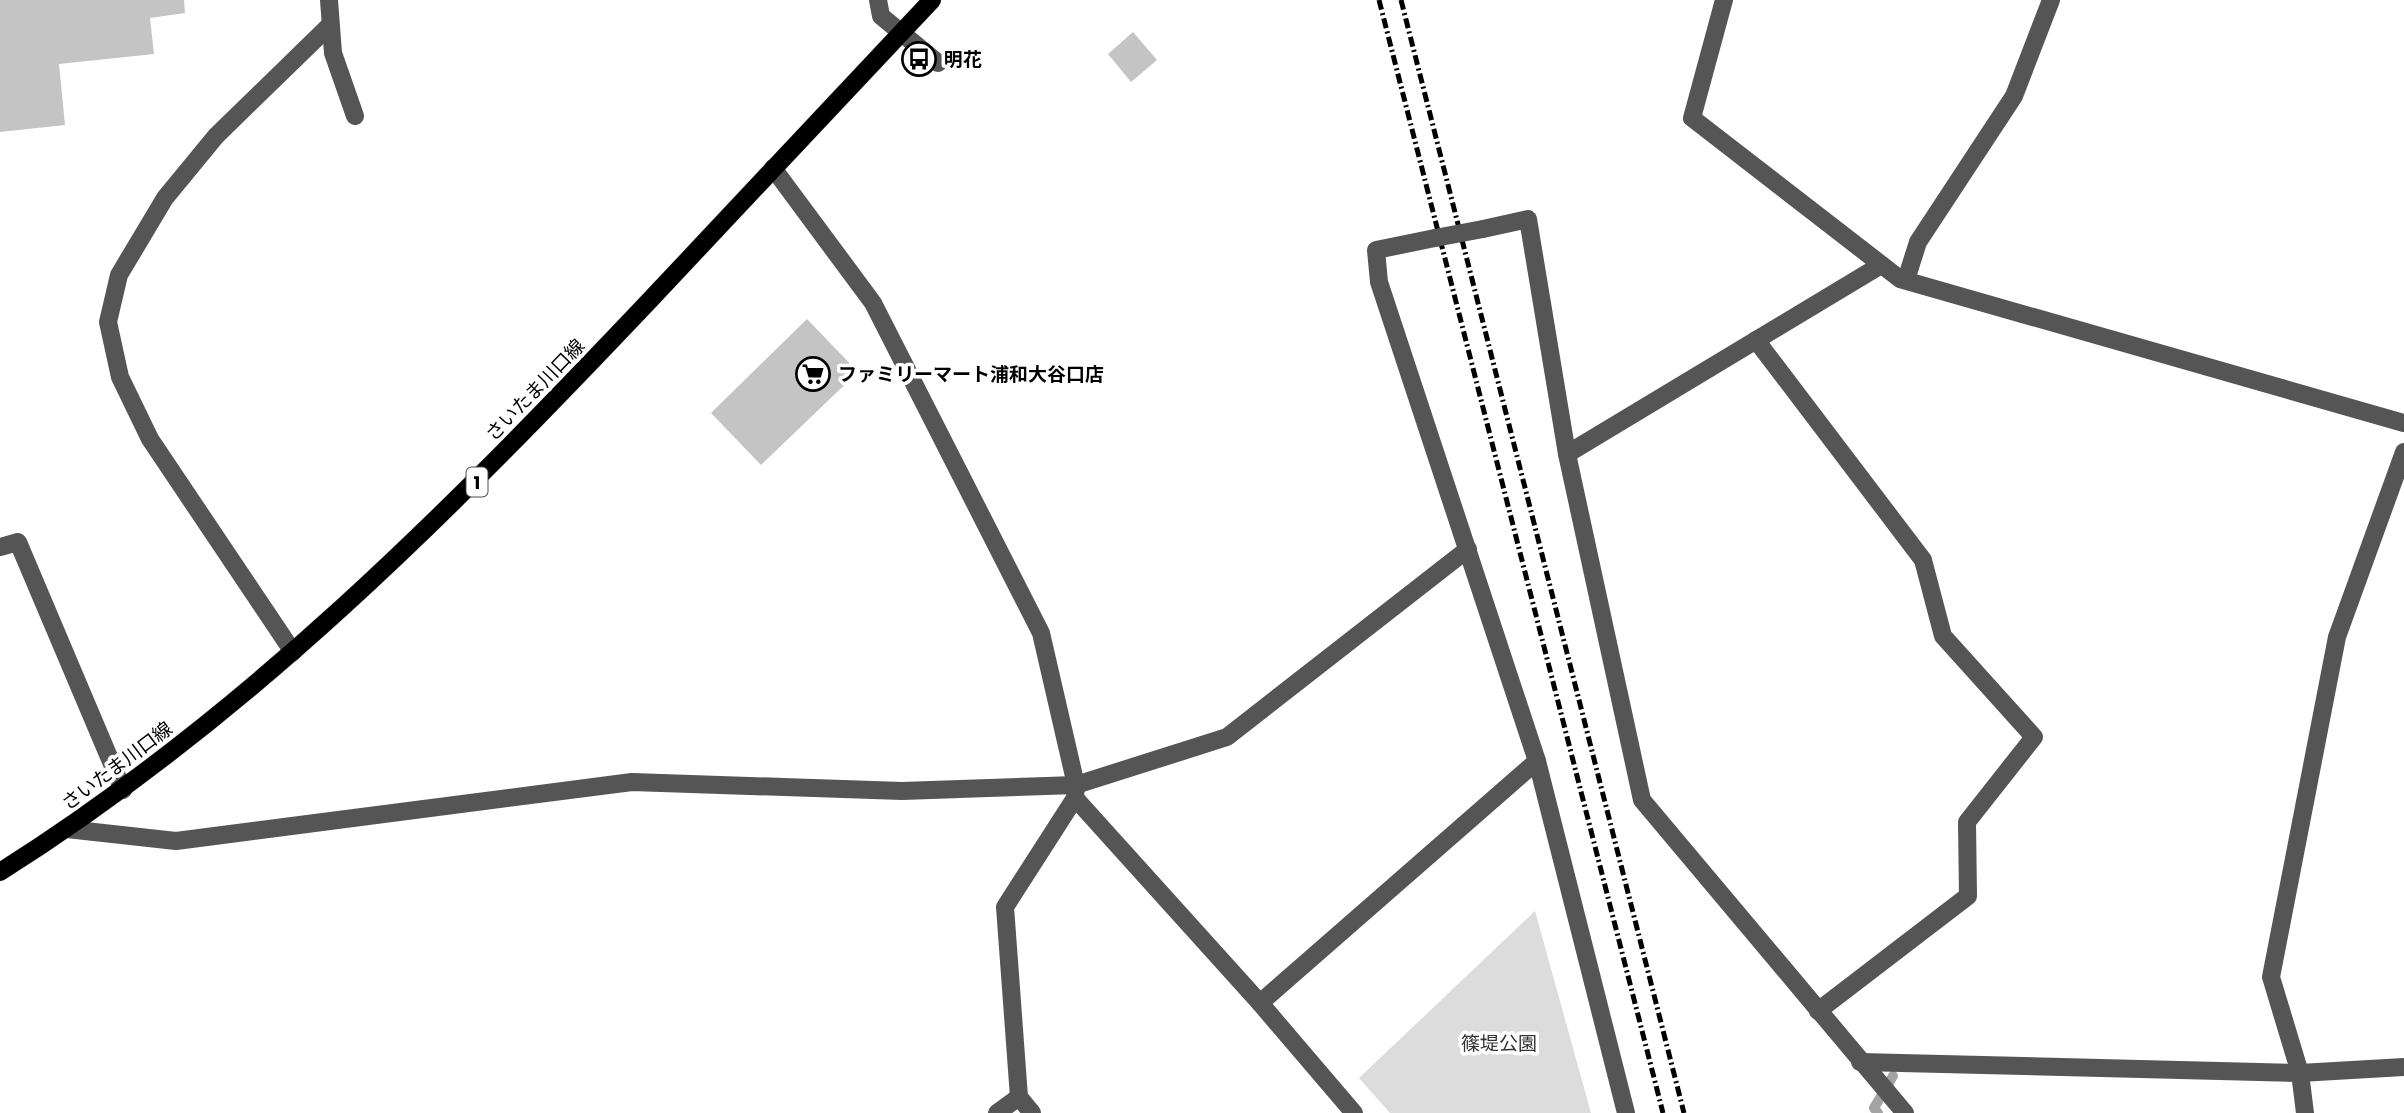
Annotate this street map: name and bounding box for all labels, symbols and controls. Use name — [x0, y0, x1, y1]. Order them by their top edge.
bus stop icon: 明花 — [900, 40, 938, 78]
place label: 明花 — [944, 46, 982, 73]
street label: さいたま川口線 — [479, 333, 591, 447]
supermarket icon: ファミリーマート浦和大谷口店 — [794, 355, 832, 393]
place label: ファミリーマート浦和大谷口店 — [838, 361, 1104, 388]
road number: 1 — [466, 468, 488, 496]
street label: さいたま川口線 — [56, 715, 178, 817]
park label: 篠堤公園 — [1461, 1030, 1537, 1057]

